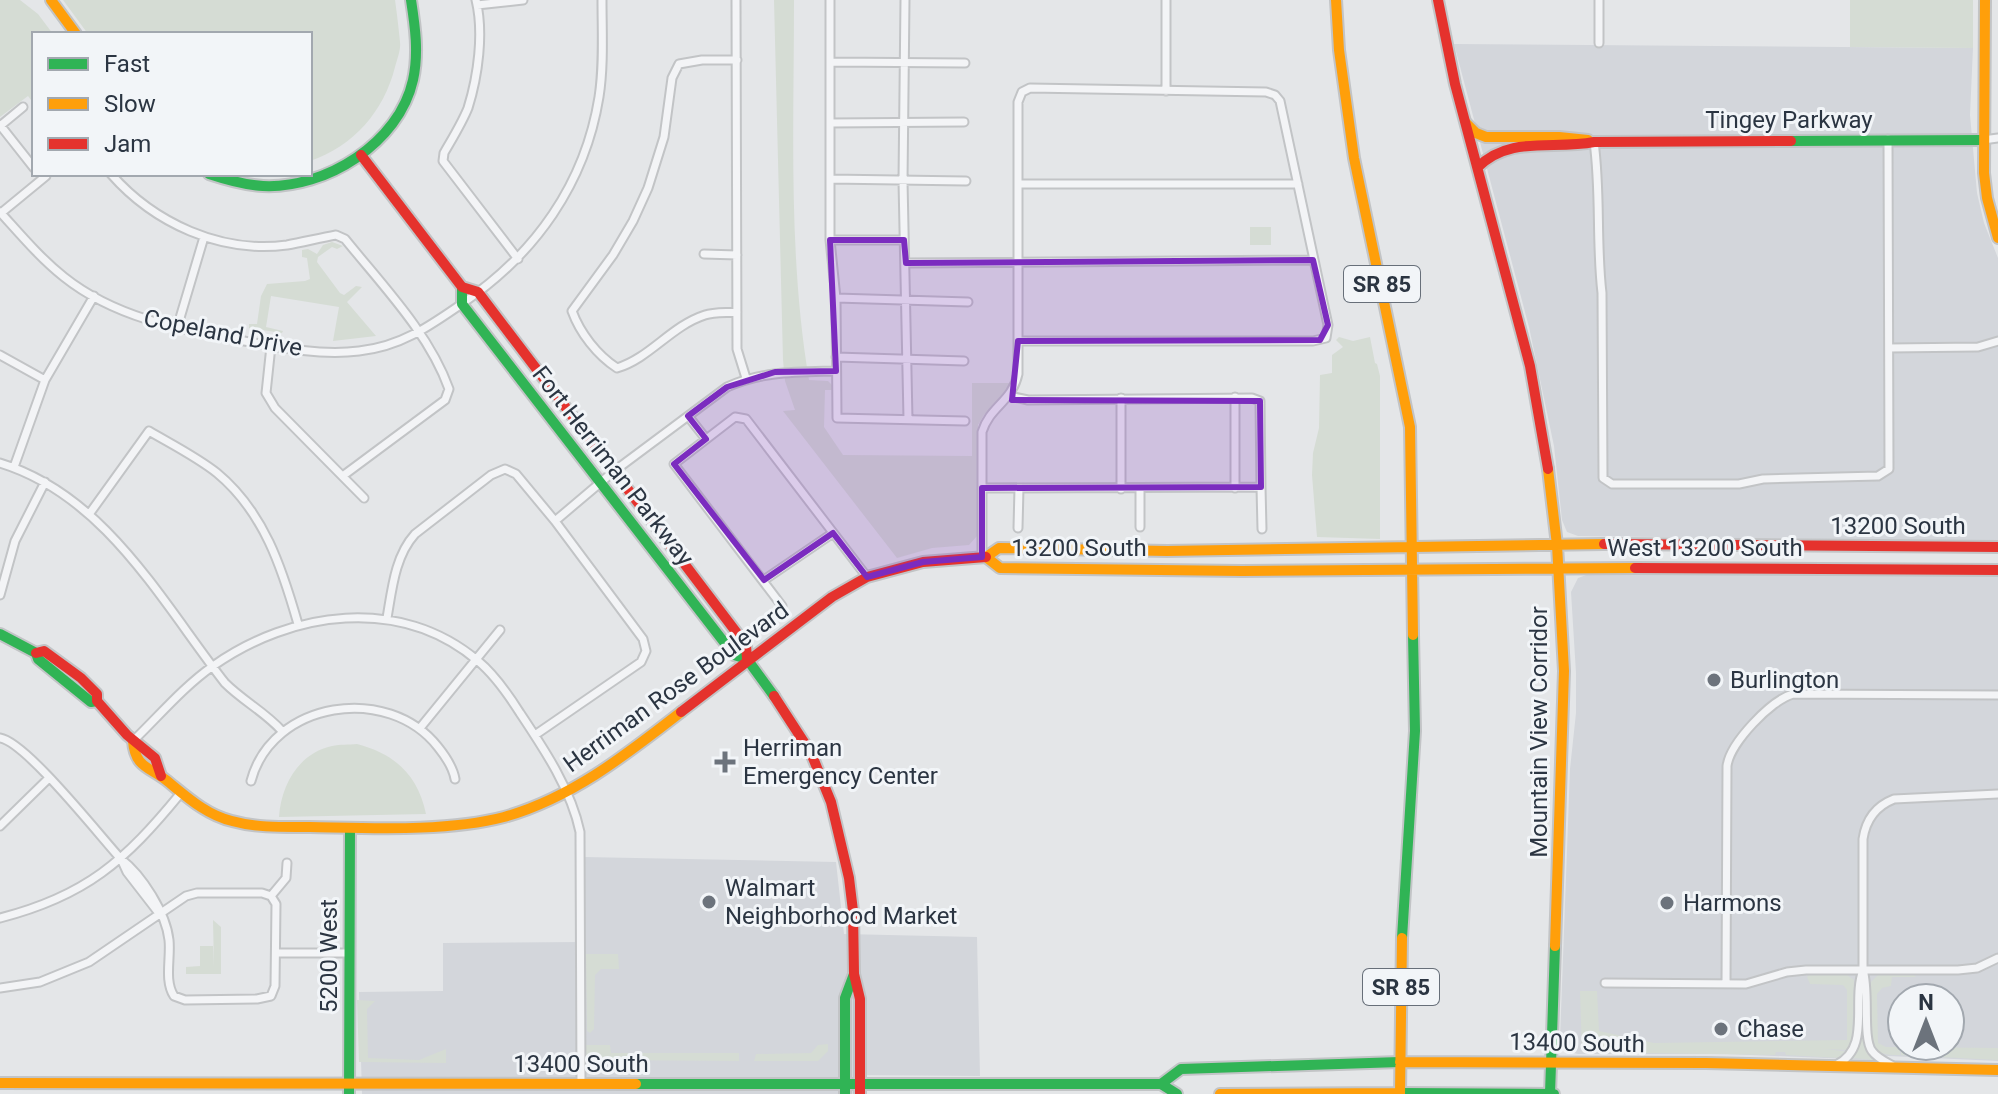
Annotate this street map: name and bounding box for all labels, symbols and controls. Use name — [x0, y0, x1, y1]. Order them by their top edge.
legend — [32, 32, 312, 176]
text: Fast — [104, 50, 150, 78]
text: Slow — [104, 90, 156, 118]
street label: Tingey Parkway — [1705, 106, 1873, 134]
text: Jam — [104, 130, 151, 158]
road number: SR 85 — [1344, 266, 1420, 302]
street label: Copeland Drive — [141, 304, 305, 362]
street label: Fort Herriman Parkway — [527, 361, 700, 572]
street label: 13200 South — [1830, 512, 1966, 540]
street label: 13200 South — [1011, 534, 1147, 562]
street label: West 13200 South — [1607, 534, 1803, 562]
street label: Herriman Rose Boulevard — [558, 596, 794, 778]
street label: Mountain View Corridor — [1525, 606, 1553, 858]
place label: Burlington — [1730, 666, 1839, 694]
marker: Burlington — [1705, 671, 1723, 689]
place label: Herriman Emergency Center — [743, 734, 938, 790]
marker: Herriman Emergency Center — [714, 751, 736, 773]
place label: Walmart Neighborhood Market — [725, 874, 958, 930]
place label: Harmons — [1683, 889, 1782, 917]
marker: Walmart Neighborhood Market — [700, 893, 718, 911]
marker: Harmons — [1658, 894, 1676, 912]
street label: 5200 West — [315, 899, 343, 1013]
road number: SR 85 — [1363, 969, 1439, 1005]
north arrow — [1886, 982, 1966, 1062]
text: N — [1918, 990, 1934, 1015]
place label: Chase — [1737, 1015, 1804, 1043]
marker: Chase — [1712, 1020, 1730, 1038]
street label: 13400 South — [1509, 1028, 1645, 1058]
street label: 13400 South — [513, 1050, 649, 1078]

